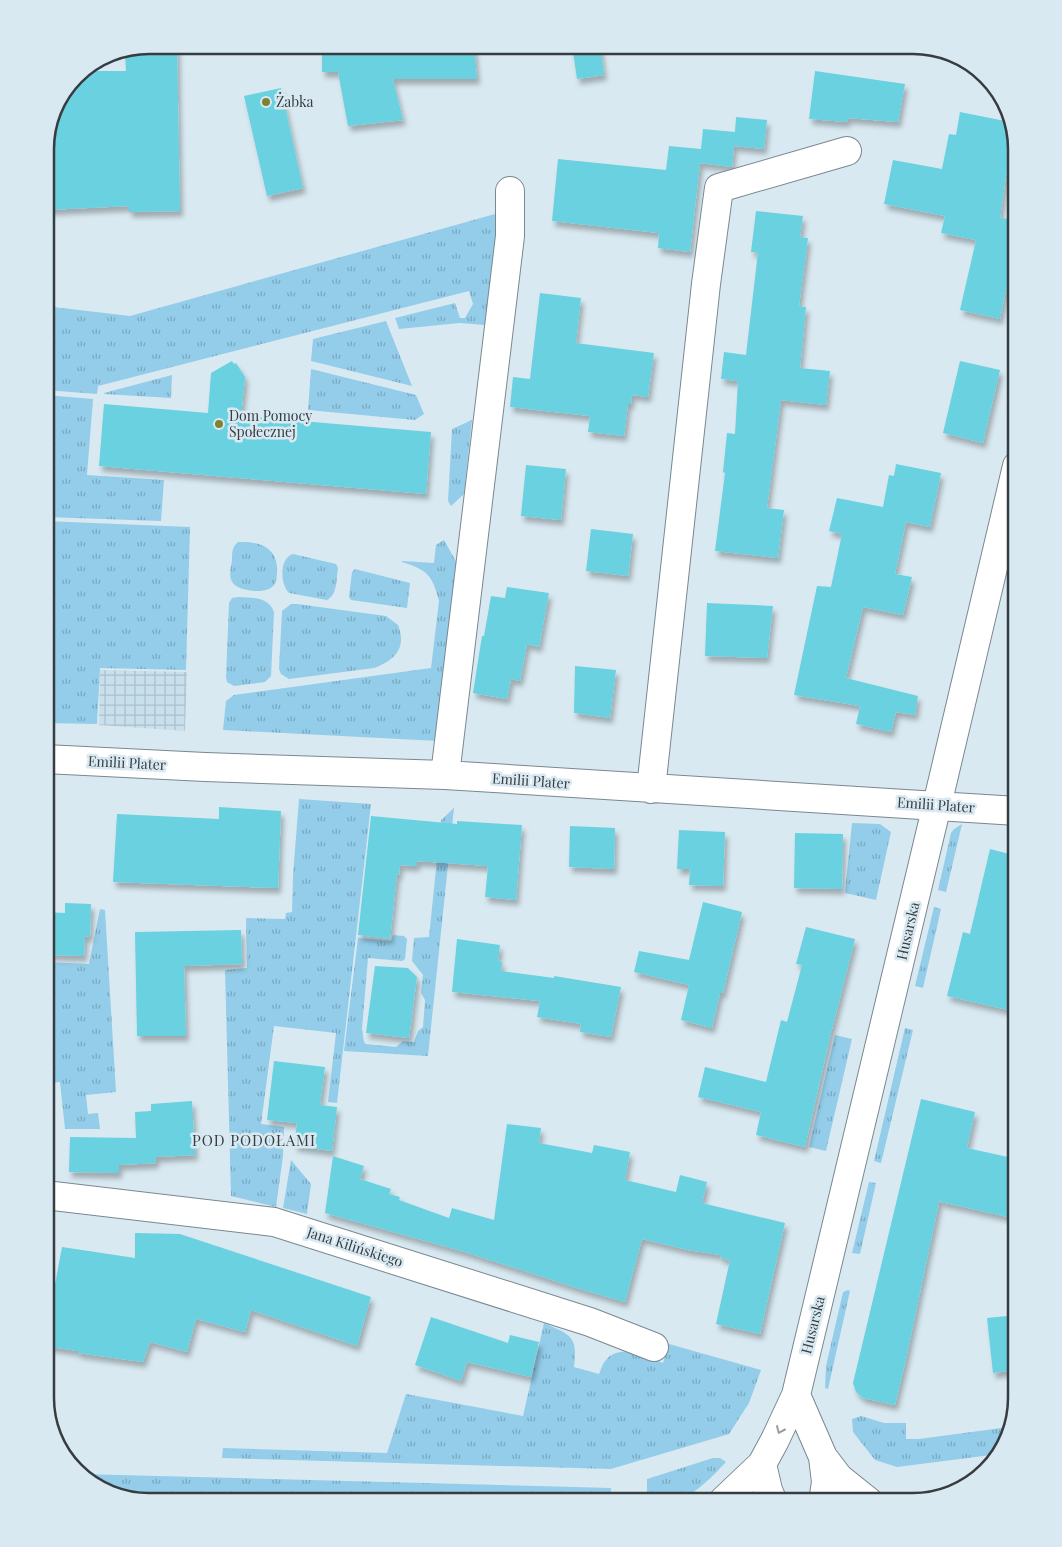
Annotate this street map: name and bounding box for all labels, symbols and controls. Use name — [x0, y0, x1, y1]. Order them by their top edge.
place label: Żabka — [276, 92, 314, 111]
marker: Żabka — [260, 96, 272, 108]
place label: Dom Pomocy Społecznej — [229, 406, 312, 441]
marker: Dom Pomocy Społecznej — [213, 418, 225, 430]
street label: Emilii Plater — [88, 751, 167, 774]
street label: Emilii Plater — [491, 768, 571, 793]
street label: Emilii Plater — [896, 792, 976, 817]
street label: Husarska — [892, 900, 923, 962]
district label: POD PODOŁAMI — [192, 1130, 316, 1150]
street label: Jana Kilińskiego — [304, 1222, 406, 1271]
street label: Husarska — [796, 1294, 829, 1356]
one-way arrow — [775, 1425, 786, 1434]

